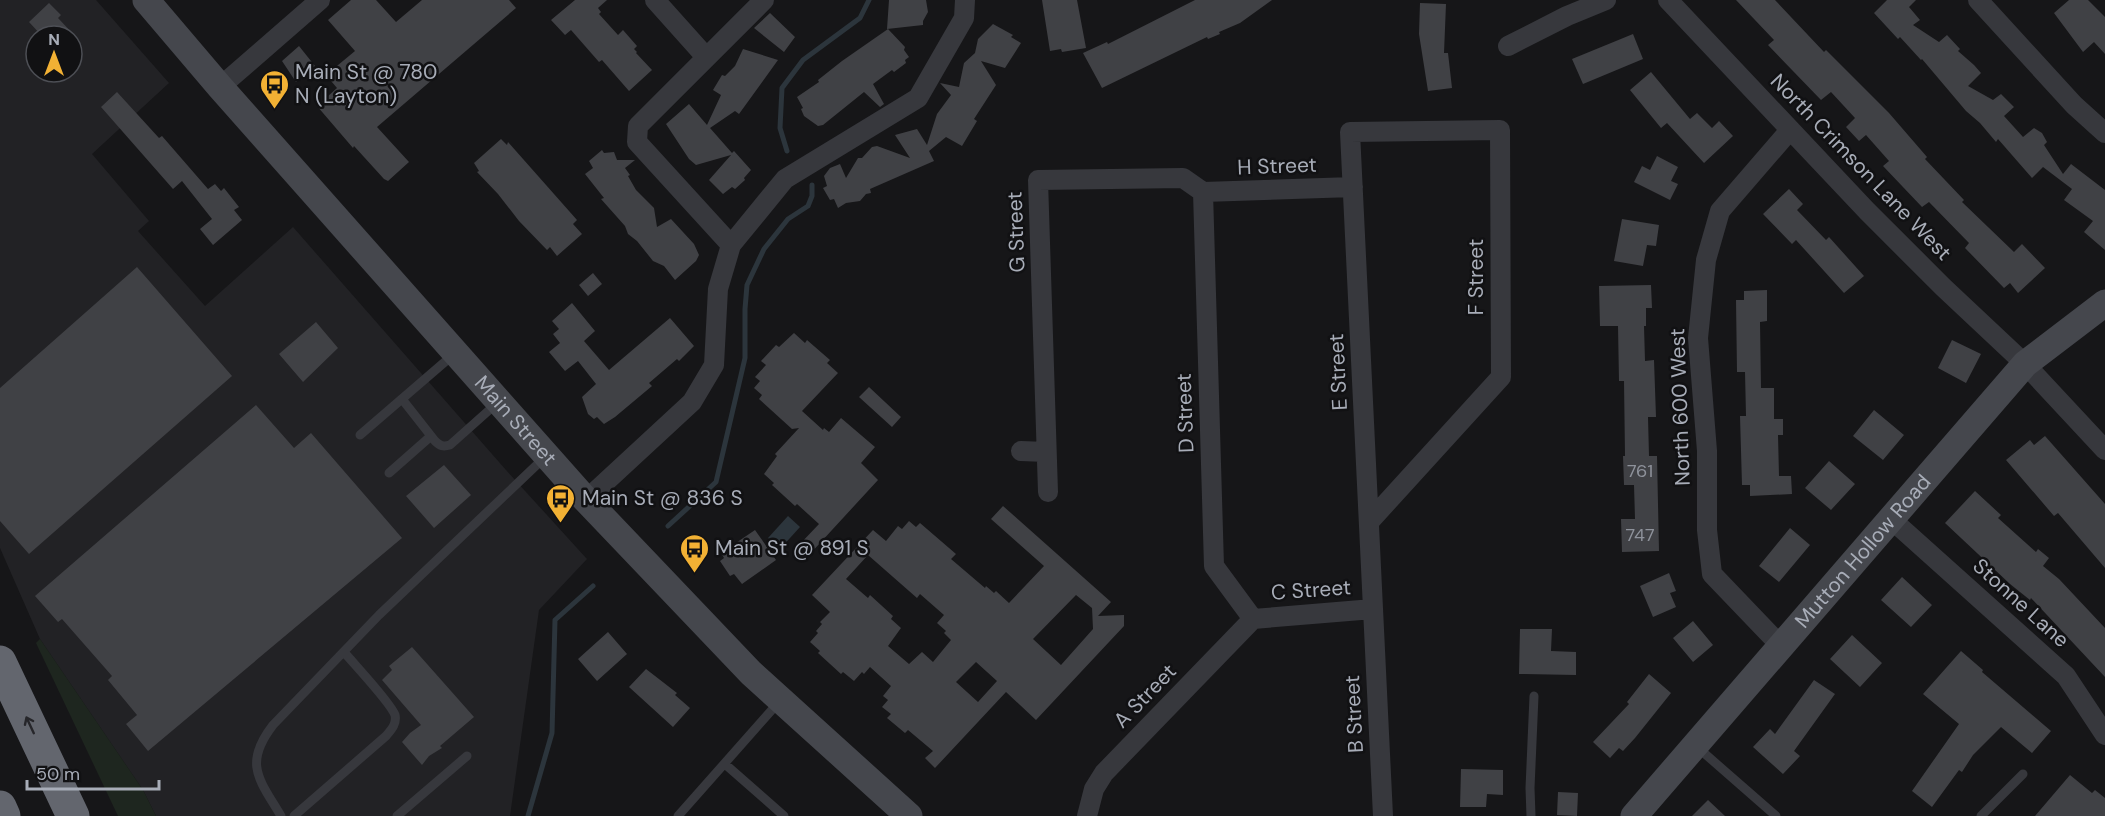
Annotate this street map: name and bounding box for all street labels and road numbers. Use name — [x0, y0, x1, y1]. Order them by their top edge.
street label: North Crimson Lane West — [1764, 68, 1958, 266]
street label: H Street — [1237, 151, 1317, 181]
street label: G Street — [1001, 191, 1031, 273]
street label: F Street — [1462, 239, 1490, 315]
street label: North 600 West — [1663, 328, 1697, 486]
street label: E Street — [1322, 333, 1354, 411]
street label: Main Street — [468, 370, 563, 472]
street label: D Street — [1170, 373, 1200, 453]
street label: Mutton Hollow Road — [1789, 468, 1937, 634]
street label: Stonne Lane — [1967, 552, 2075, 654]
street label: C Street — [1270, 573, 1352, 607]
street label: A Street — [1107, 658, 1183, 734]
street label: B Street — [1338, 674, 1370, 754]

